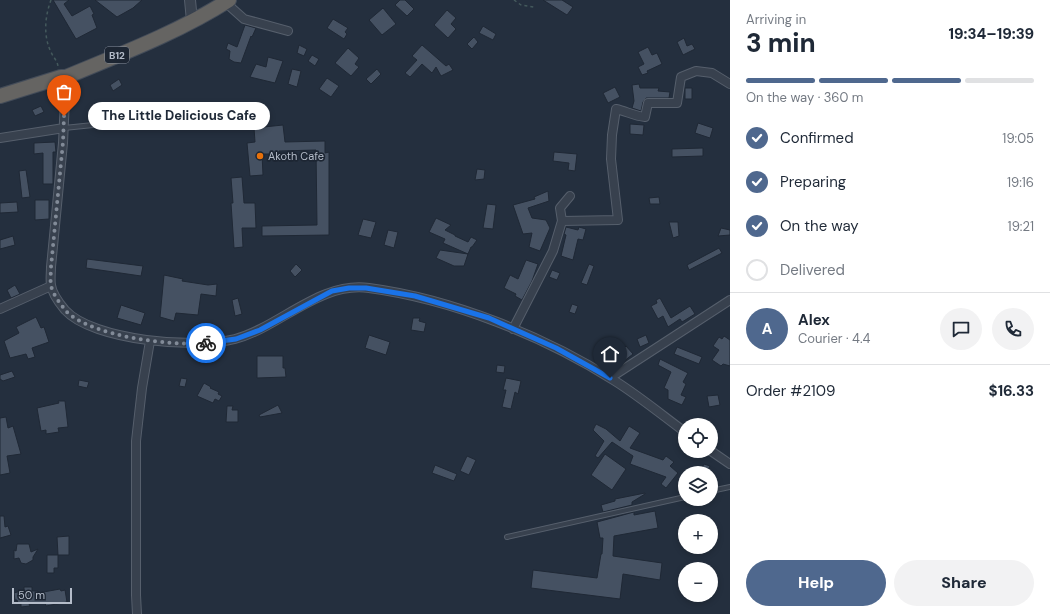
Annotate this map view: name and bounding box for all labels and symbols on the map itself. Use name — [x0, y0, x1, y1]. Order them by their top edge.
road number: B12 — [105, 47, 129, 63]
pin — [47, 75, 81, 116]
callout: The Little Delicious Cafe — [88, 102, 270, 130]
place label: Akoth Cafe — [268, 149, 324, 163]
marker: Akoth Cafe — [255, 151, 265, 161]
courier — [186, 323, 226, 363]
pin — [593, 337, 627, 378]
scale bar — [12, 586, 72, 605]

